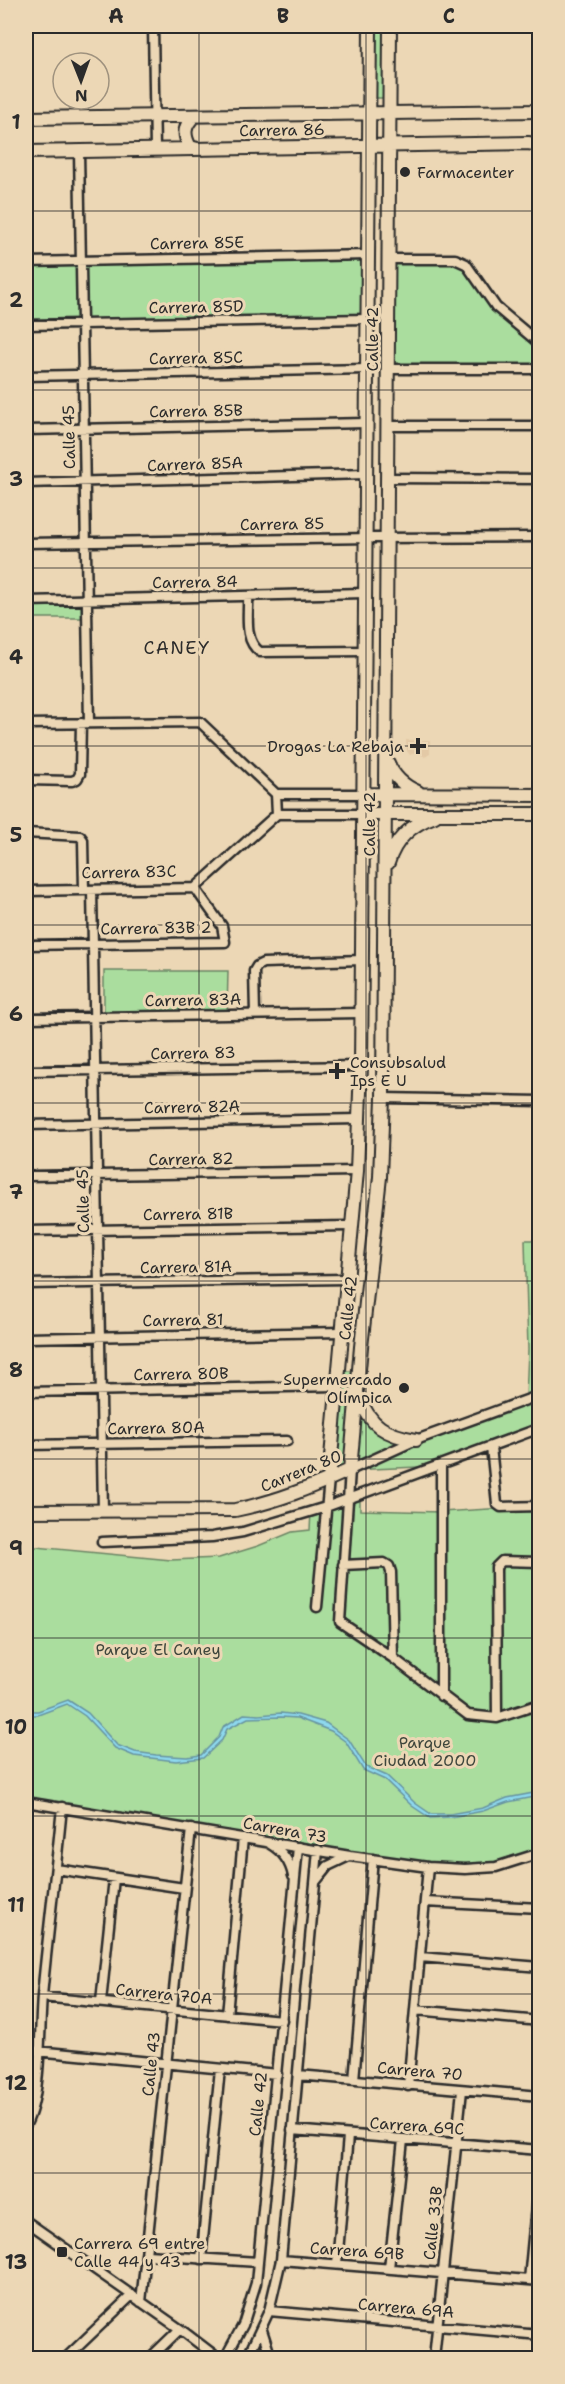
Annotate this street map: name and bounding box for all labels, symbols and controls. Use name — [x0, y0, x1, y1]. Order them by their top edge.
text: A — [108, 3, 124, 29]
text: B — [277, 3, 289, 29]
text: C — [443, 3, 455, 29]
north arrow — [51, 51, 111, 111]
text: N — [75, 85, 88, 106]
text: 1 — [11, 109, 21, 135]
street label: Carrera 86 — [239, 119, 325, 141]
place label: Farmacenter — [417, 162, 515, 183]
marker: Farmacenter — [398, 165, 412, 179]
street label: Carrera 85E — [150, 232, 244, 254]
text: 2 — [9, 287, 23, 313]
street label: Carrera 85D — [148, 296, 244, 318]
street label: Calle 42 — [362, 307, 383, 371]
street label: Carrera 85C — [149, 347, 243, 369]
street label: Carrera 85B — [149, 400, 243, 422]
street label: Calle 45 — [58, 405, 80, 469]
street label: Carrera 85A — [147, 452, 243, 476]
text: 3 — [9, 466, 23, 492]
street label: Carrera 85 — [240, 513, 324, 535]
street label: Carrera 84 — [152, 571, 238, 593]
district label: CANEY — [143, 636, 211, 660]
text: 4 — [9, 644, 23, 670]
place label: Drogas La Rebaja — [267, 736, 404, 757]
marker: Drogas La Rebaja — [409, 737, 427, 755]
street label: Calle 42 — [359, 792, 380, 856]
text: 5 — [10, 822, 22, 848]
street label: Carrera 83C — [81, 861, 177, 883]
street label: Carrera 83B 2 — [100, 917, 212, 939]
street label: Carrera 83A — [145, 989, 241, 1011]
text: 6 — [9, 1001, 23, 1027]
street label: Carrera 83 — [150, 1042, 236, 1064]
place label: Consubsalud Ips E U — [350, 1052, 446, 1091]
marker: Consubsalud Ips E U — [328, 1062, 346, 1080]
street label: Carrera 82A — [144, 1096, 240, 1118]
street label: Carrera 82 — [148, 1148, 234, 1170]
street label: Calle 45 — [72, 1169, 94, 1233]
text: 7 — [9, 1179, 23, 1205]
street label: Carrera 81B — [143, 1203, 233, 1225]
street label: Carrera 81A — [140, 1256, 232, 1278]
street label: Calle 42 — [334, 1275, 362, 1341]
street label: Carrera 81 — [142, 1309, 224, 1331]
text: 8 — [9, 1357, 23, 1383]
street label: Carrera 80B — [133, 1363, 229, 1385]
place label: Supermercado Olímpica — [283, 1369, 392, 1408]
marker: Supermercado Olímpica — [397, 1381, 411, 1395]
street label: Carrera 80A — [107, 1417, 205, 1439]
street label: Carrera 80 — [257, 1445, 345, 1497]
text: 9 — [9, 1535, 23, 1561]
park label: Parque El Caney — [95, 1639, 221, 1660]
text: 10 — [5, 1714, 27, 1740]
park label: Parque Ciudad 2000 — [374, 1732, 476, 1771]
street label: Carrera 73 — [241, 1812, 329, 1848]
text: 11 — [7, 1892, 25, 1918]
street label: Carrera 70A — [114, 1978, 214, 2010]
street label: Calle 43 — [137, 2031, 165, 2097]
street label: Carrera 70 — [376, 2057, 464, 2085]
text: 12 — [5, 2070, 27, 2096]
street label: Calle 42 — [244, 2071, 272, 2137]
street label: Carrera 69C — [369, 2112, 465, 2140]
street label: Calle 33B — [419, 2185, 447, 2261]
place label: Carrera 69 entre Calle 44 y 43 — [74, 2233, 205, 2272]
street label: Carrera 69B — [309, 2237, 405, 2265]
marker: Carrera 69 entre Calle 44 y 43 — [55, 2245, 69, 2259]
text: 13 — [5, 2249, 27, 2275]
street label: Carrera 69A — [357, 2293, 455, 2323]

